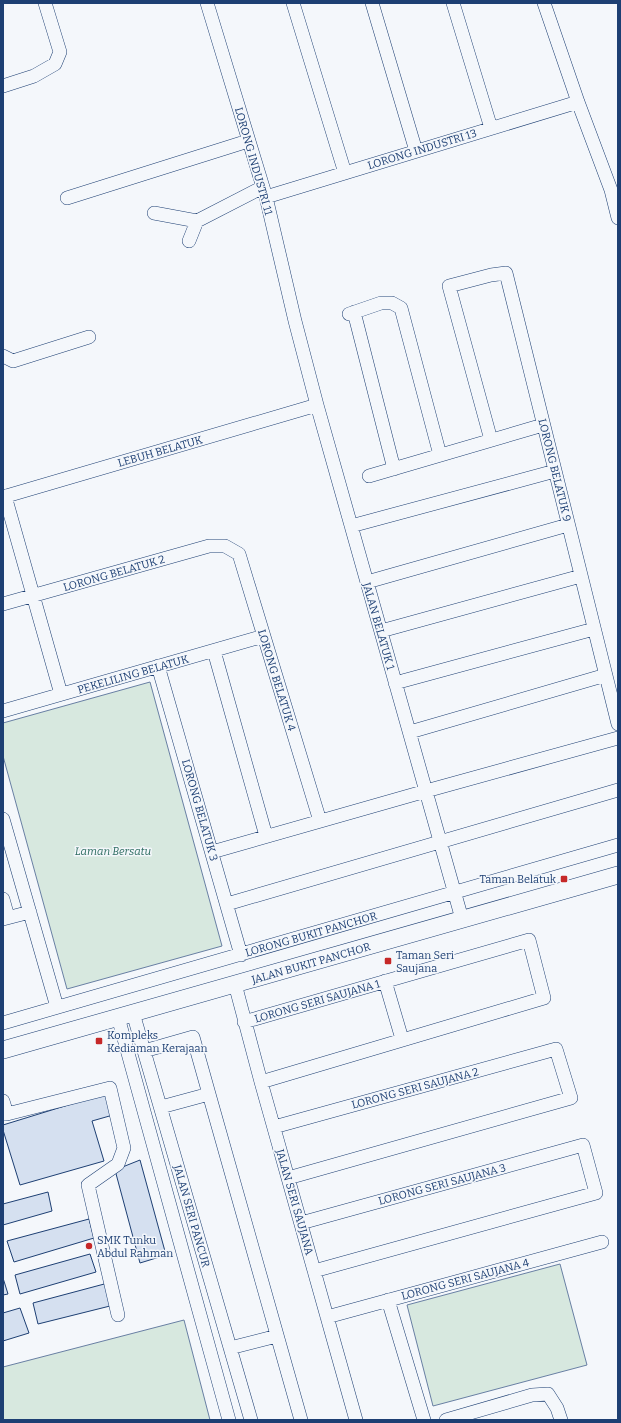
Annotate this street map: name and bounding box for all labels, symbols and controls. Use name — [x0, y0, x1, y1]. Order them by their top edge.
street label: LORONG INDUSTRI 11 — [232, 106, 275, 217]
street label: LORONG INDUSTRI 13 — [366, 127, 478, 172]
street label: LORONG BELATUK 9 — [535, 417, 574, 523]
street label: LEBUH BELATUK — [116, 433, 204, 470]
street label: LORONG BELATUK 2 — [62, 553, 166, 594]
street label: JALAN BELATUK 1 — [360, 580, 397, 672]
street label: LORONG BELATUK 4 — [255, 628, 298, 733]
street label: PEKELILING BELATUK — [76, 652, 190, 697]
street label: LORONG BELATUK 3 — [179, 758, 220, 863]
park label: Laman Bersatu — [75, 845, 151, 858]
place label: Taman Belatuk — [479, 873, 557, 886]
marker: Taman Belatuk — [559, 874, 569, 884]
street label: LORONG BUKIT PANCHOR — [244, 909, 379, 960]
street label: JALAN BUKIT PANCHOR — [249, 940, 373, 987]
place label: Taman Seri Saujana — [396, 949, 455, 975]
marker: Taman Seri Saujana — [383, 956, 393, 966]
street label: LORONG SERI SAUJANA 1 — [253, 977, 382, 1026]
place label: Kompleks Kediaman Kerajaan — [107, 1029, 208, 1055]
marker: Kompleks Kediaman Kerajaan — [94, 1036, 104, 1046]
street label: LORONG SERI SAUJANA 2 — [350, 1065, 480, 1112]
street label: JALAN SERI SAUJANA — [273, 1147, 316, 1257]
street label: LORONG SERI SAUJANA 3 — [377, 1161, 507, 1208]
street label: JALAN SERI PANCUR — [170, 1162, 213, 1270]
place label: SMK Tunku Abdul Rahman — [97, 1234, 173, 1260]
marker: SMK Tunku Abdul Rahman — [84, 1241, 94, 1251]
street label: LORONG SERI SAUJANA 4 — [400, 1256, 531, 1303]

